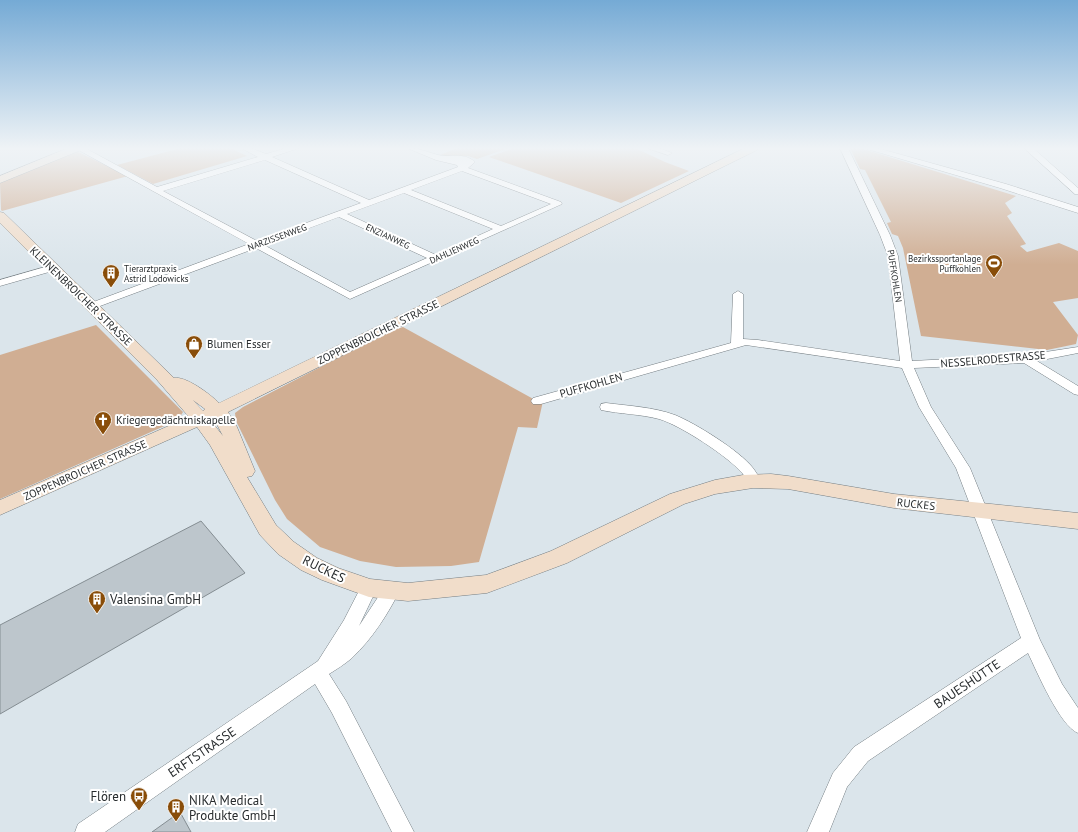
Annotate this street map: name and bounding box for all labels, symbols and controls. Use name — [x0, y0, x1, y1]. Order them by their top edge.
street label: NARZISSENWEG — [246, 221, 308, 253]
street label: ENZIANWEG — [364, 221, 412, 251]
street label: DAHLIENWEG — [428, 234, 480, 266]
street label: KLEINENBROICHER STRASSE — [27, 243, 135, 349]
street label: PUFFKOHLEN — [885, 249, 905, 303]
place label: Bezirkssportanlage Puffkohlen — [908, 253, 981, 274]
sports icon: Bezirkssportanlage Puffkohlen — [984, 253, 1004, 278]
building icon: Tierarztpraxis Astrid Lodowicks — [101, 263, 121, 288]
place label: Tierarztpraxis Astrid Lodowicks — [124, 263, 189, 284]
street label: ZOPPENBROICHER STRASSE — [315, 296, 441, 368]
shop icon: Blumen Esser — [184, 334, 204, 359]
place label: Blumen Esser — [207, 337, 271, 351]
street label: NESSELRODESTRASSE — [940, 347, 1046, 371]
street label: PUFFKOHLEN — [558, 369, 624, 401]
church icon: Kriegergedächtniskapelle — [93, 410, 113, 435]
place label: Kriegergedächtniskapelle — [116, 413, 236, 427]
street label: ZOPPENBROICHER STRASSE — [21, 436, 149, 504]
street label: RUCKES — [896, 495, 936, 513]
street label: RUCKES — [300, 551, 348, 587]
building icon: Valensina GmbH — [87, 589, 107, 614]
place label: Valensina GmbH — [109, 591, 201, 608]
street label: BAUESHÜTTE — [931, 656, 1003, 712]
street label: ERFTSTRASSE — [165, 723, 239, 781]
bus stop icon: Flören — [129, 786, 149, 811]
place label: Flören — [90, 788, 126, 805]
place label: NIKA Medical Produkte GmbH — [189, 792, 276, 824]
building icon: NIKA Medical Produkte GmbH — [166, 797, 186, 822]

